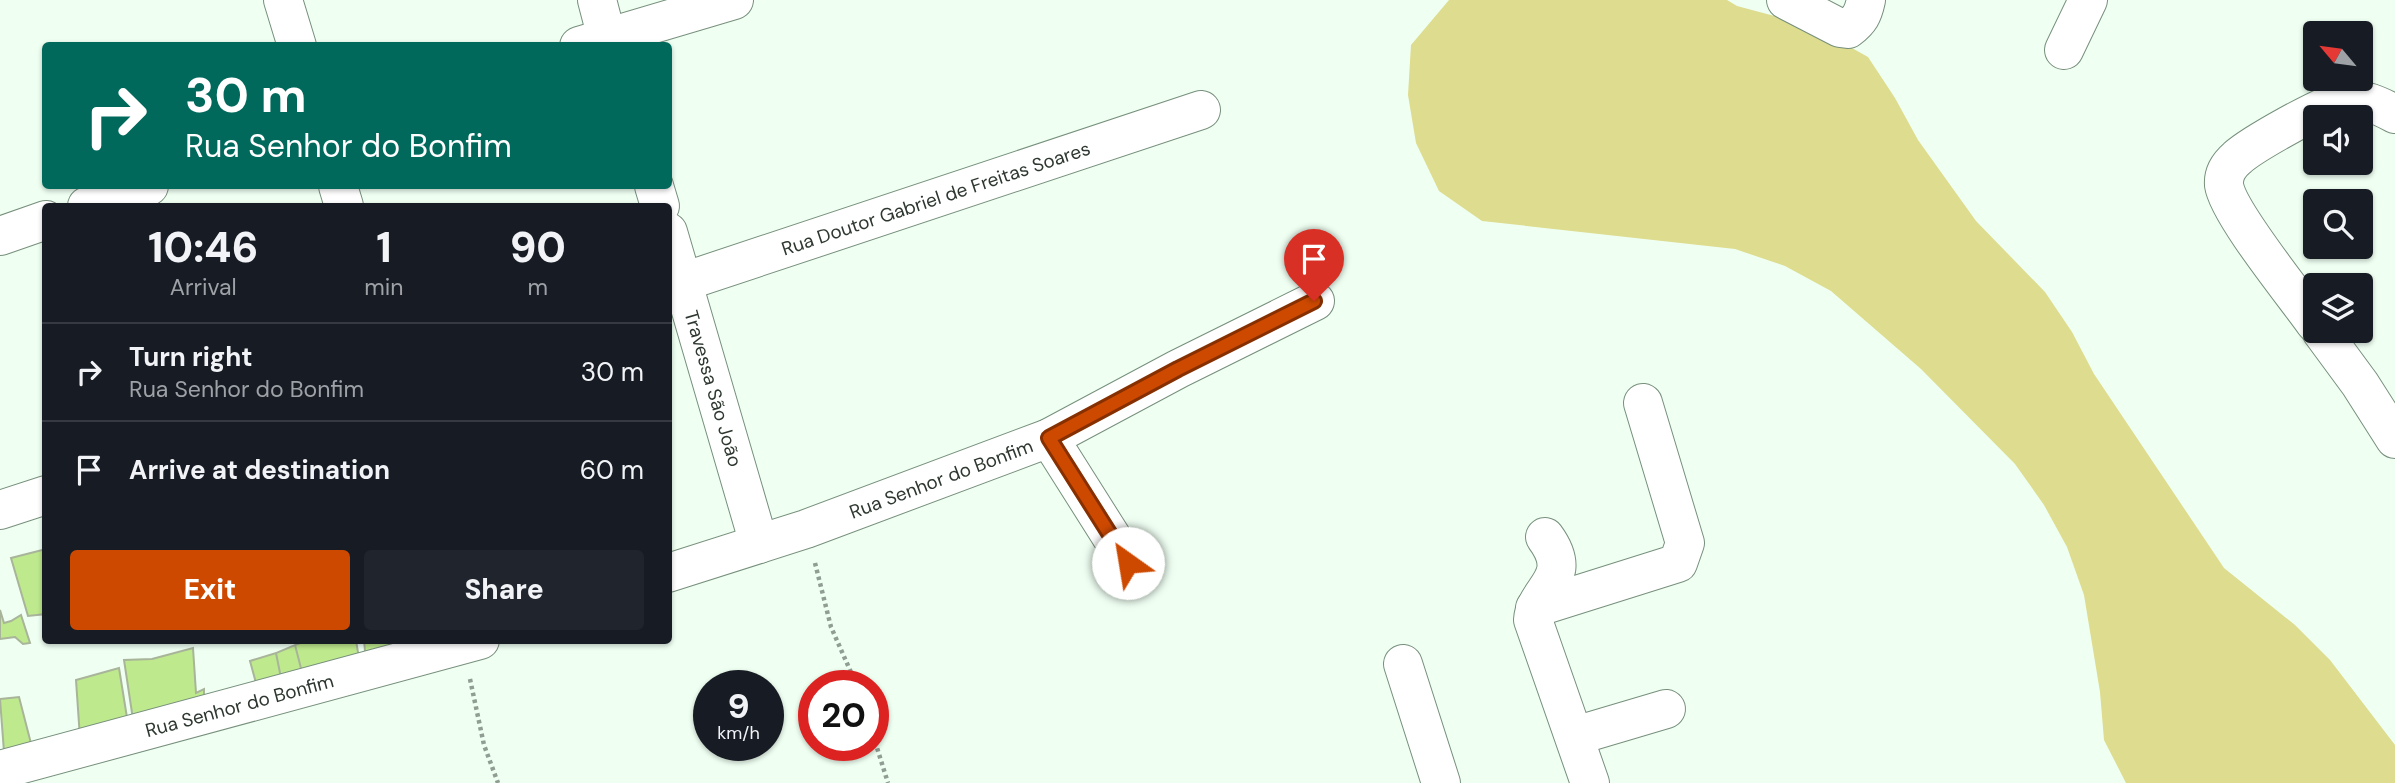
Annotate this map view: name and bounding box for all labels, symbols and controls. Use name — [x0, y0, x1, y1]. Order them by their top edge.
north arrow — [2303, 21, 2373, 91]
map controls — [2303, 21, 2373, 343]
text: 30 m — [185, 63, 307, 127]
icon: right — [70, 70, 161, 161]
button: sound — [2303, 105, 2373, 175]
text: Rua Senhor do Bonfim — [185, 125, 512, 167]
street label: Rua Doutor Gabriel de Freitas Soares — [778, 136, 1093, 261]
button: search — [2303, 189, 2373, 259]
text: 10:46 — [148, 220, 258, 275]
text: 1 — [376, 220, 392, 275]
text: 90 — [510, 220, 566, 275]
pin — [1284, 229, 1344, 301]
icon: arrive — [1295, 240, 1333, 278]
text: Arrival — [170, 272, 237, 302]
text: min — [364, 272, 404, 302]
text: m — [528, 272, 548, 302]
button: layers — [2303, 273, 2373, 343]
street label: Travessa São João — [679, 308, 748, 470]
text: Turn right — [129, 340, 253, 374]
icon: right — [70, 353, 108, 391]
text: 30 m — [581, 355, 644, 389]
text: Rua Senhor do Bonfim — [129, 374, 364, 404]
street label: Rua Senhor do Bonfim — [846, 433, 1036, 525]
icon: arrive — [70, 451, 108, 489]
text: Arrive at destination — [129, 453, 390, 487]
text: 60 m — [580, 453, 644, 487]
position arrow — [1091, 526, 1165, 600]
button: Exit — [70, 550, 350, 630]
button: Share — [364, 550, 644, 630]
street label: Rua Senhor do Bonfim — [143, 668, 336, 743]
speed limit sign: 20 — [798, 670, 889, 761]
text: 9 — [727, 683, 750, 729]
text: km/h — [717, 721, 760, 745]

